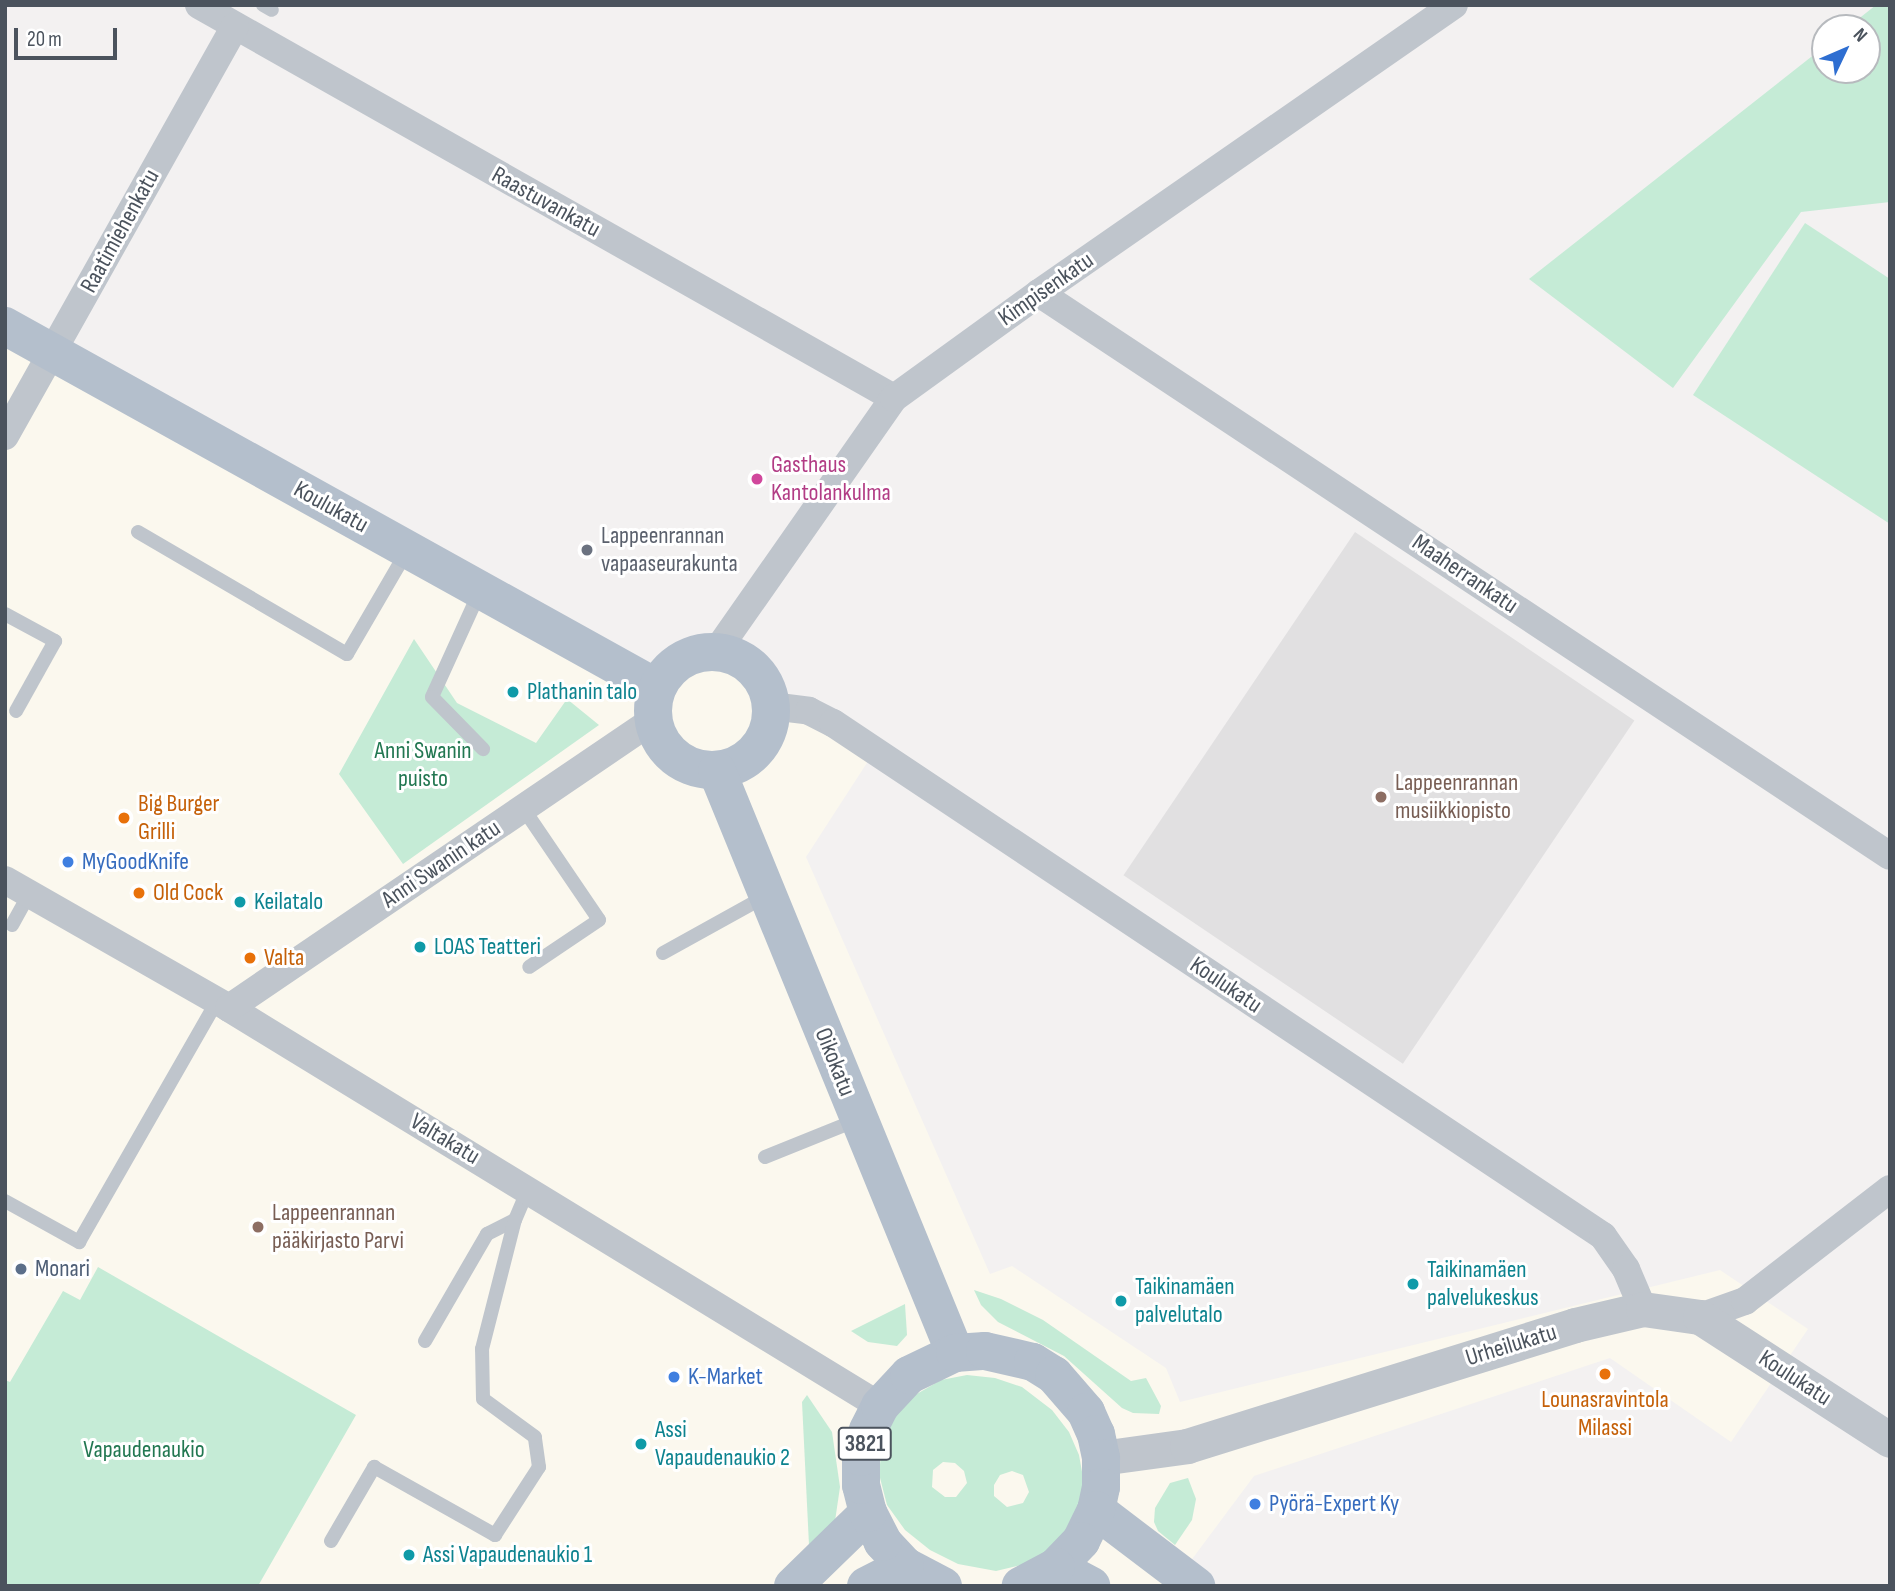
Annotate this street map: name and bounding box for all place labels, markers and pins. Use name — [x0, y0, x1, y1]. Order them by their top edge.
place label: Gasthaus Kantolankulma — [771, 451, 891, 507]
marker: Gasthaus Kantolankulma — [749, 471, 765, 487]
place label: Lappeenrannan vapaaseurakunta — [601, 522, 738, 578]
marker: Lappeenrannan vapaaseurakunta — [579, 542, 595, 558]
place label: Plathanin talo — [527, 678, 637, 706]
marker: Plathanin talo — [505, 684, 521, 700]
place label: Lappeenrannan musiikkiopisto — [1395, 769, 1518, 825]
marker: Lappeenrannan musiikkiopisto — [1373, 789, 1389, 805]
place label: Big Burger Grilli — [138, 790, 220, 846]
marker: Big Burger Grilli — [116, 810, 132, 826]
place label: MyGoodKnife — [82, 848, 189, 876]
marker: MyGoodKnife — [60, 854, 76, 870]
place label: Old Cock — [153, 879, 223, 907]
marker: Old Cock — [131, 885, 147, 901]
place label: Keilatalo — [254, 888, 323, 916]
marker: Keilatalo — [232, 894, 248, 910]
place label: LOAS Teatteri — [434, 933, 541, 961]
marker: LOAS Teatteri — [412, 939, 428, 955]
place label: Valta — [264, 944, 304, 972]
marker: Valta — [242, 950, 258, 966]
place label: Lappeenrannan pääkirjasto Parvi — [272, 1199, 404, 1255]
marker: Lappeenrannan pääkirjasto Parvi — [250, 1219, 266, 1235]
place label: Monari — [35, 1255, 90, 1283]
place label: Taikinamäen palvelukeskus — [1427, 1256, 1539, 1312]
marker: Monari — [13, 1261, 29, 1277]
place label: Taikinamäen palvelutalo — [1135, 1273, 1235, 1329]
marker: Taikinamäen palvelukeskus — [1405, 1276, 1421, 1292]
marker: Taikinamäen palvelutalo — [1113, 1293, 1129, 1309]
place label: K-Market — [688, 1363, 763, 1391]
marker: Lounasravintola Milassi — [1597, 1366, 1613, 1382]
marker: K-Market — [666, 1369, 682, 1385]
place label: Lounasravintola Milassi — [1541, 1386, 1669, 1442]
place label: Assi Vapaudenaukio 2 — [655, 1416, 790, 1472]
marker: Assi Vapaudenaukio 2 — [633, 1436, 649, 1452]
place label: Pyörä-Expert Ky — [1269, 1490, 1399, 1518]
marker: Pyörä-Expert Ky — [1247, 1496, 1263, 1512]
place label: Assi Vapaudenaukio 1 — [423, 1541, 592, 1569]
marker: Assi Vapaudenaukio 1 — [401, 1547, 417, 1563]

